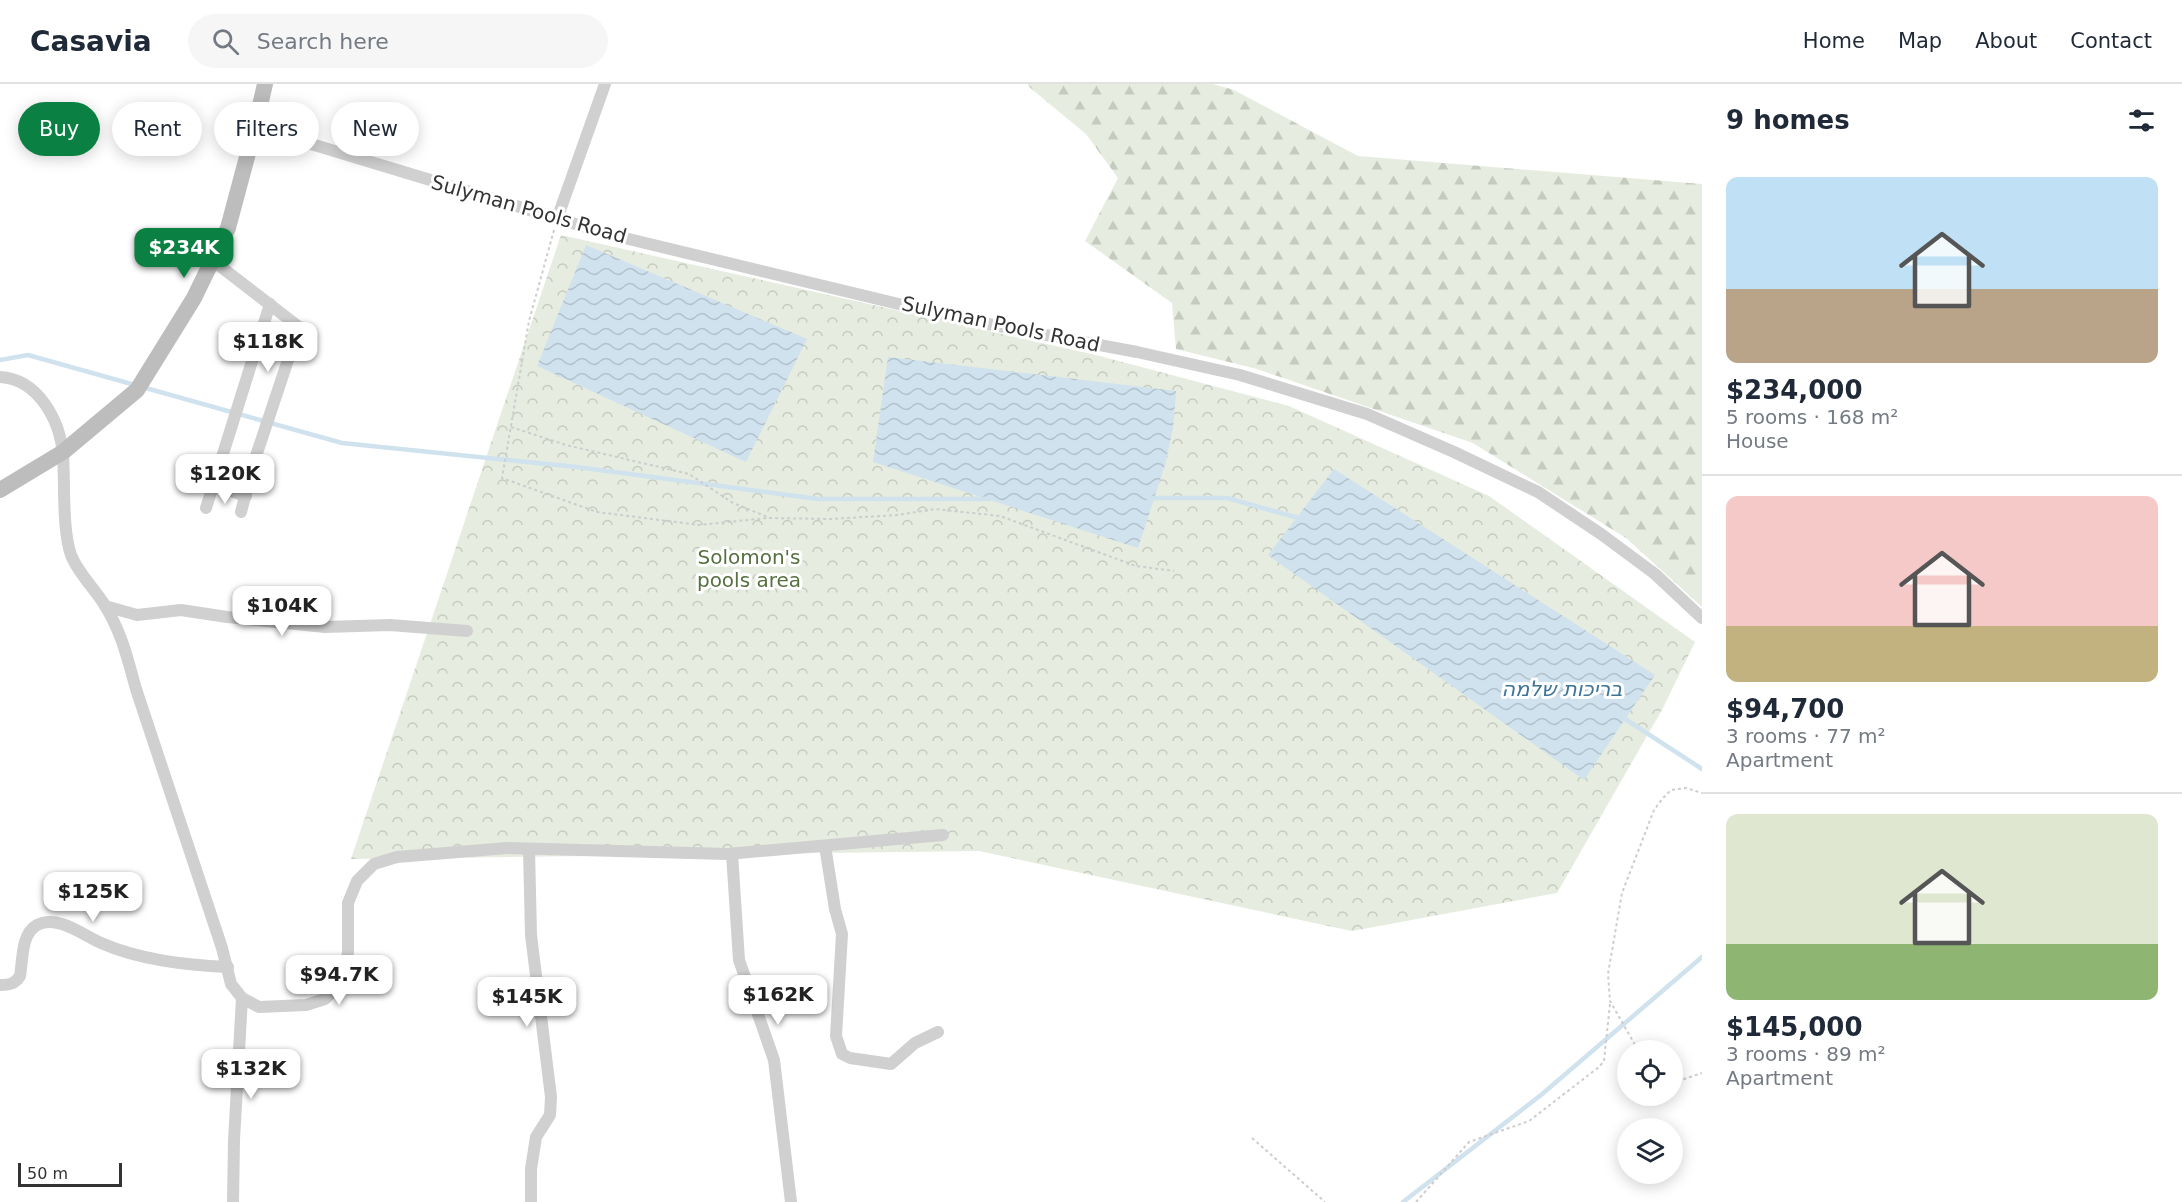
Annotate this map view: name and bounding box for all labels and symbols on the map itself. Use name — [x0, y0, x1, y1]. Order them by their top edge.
street label: Sulyman Pools Road — [429, 170, 629, 248]
pin: $234K — [142, 228, 226, 279]
street label: Sulyman Pools Road — [900, 291, 1102, 357]
pin: $118K — [226, 322, 310, 373]
pin: $120K — [183, 454, 267, 505]
park label: Solomon's pools area — [697, 545, 801, 592]
pin: $104K — [240, 586, 324, 637]
water label: בריכות שלמה — [1502, 677, 1622, 701]
pin: $125K — [51, 872, 135, 923]
pin: $94.7K — [290, 955, 388, 1006]
pin: $162K — [736, 975, 820, 1026]
pin: $145K — [485, 977, 569, 1028]
pin: $132K — [209, 1049, 293, 1100]
scale bar — [18, 1160, 122, 1188]

